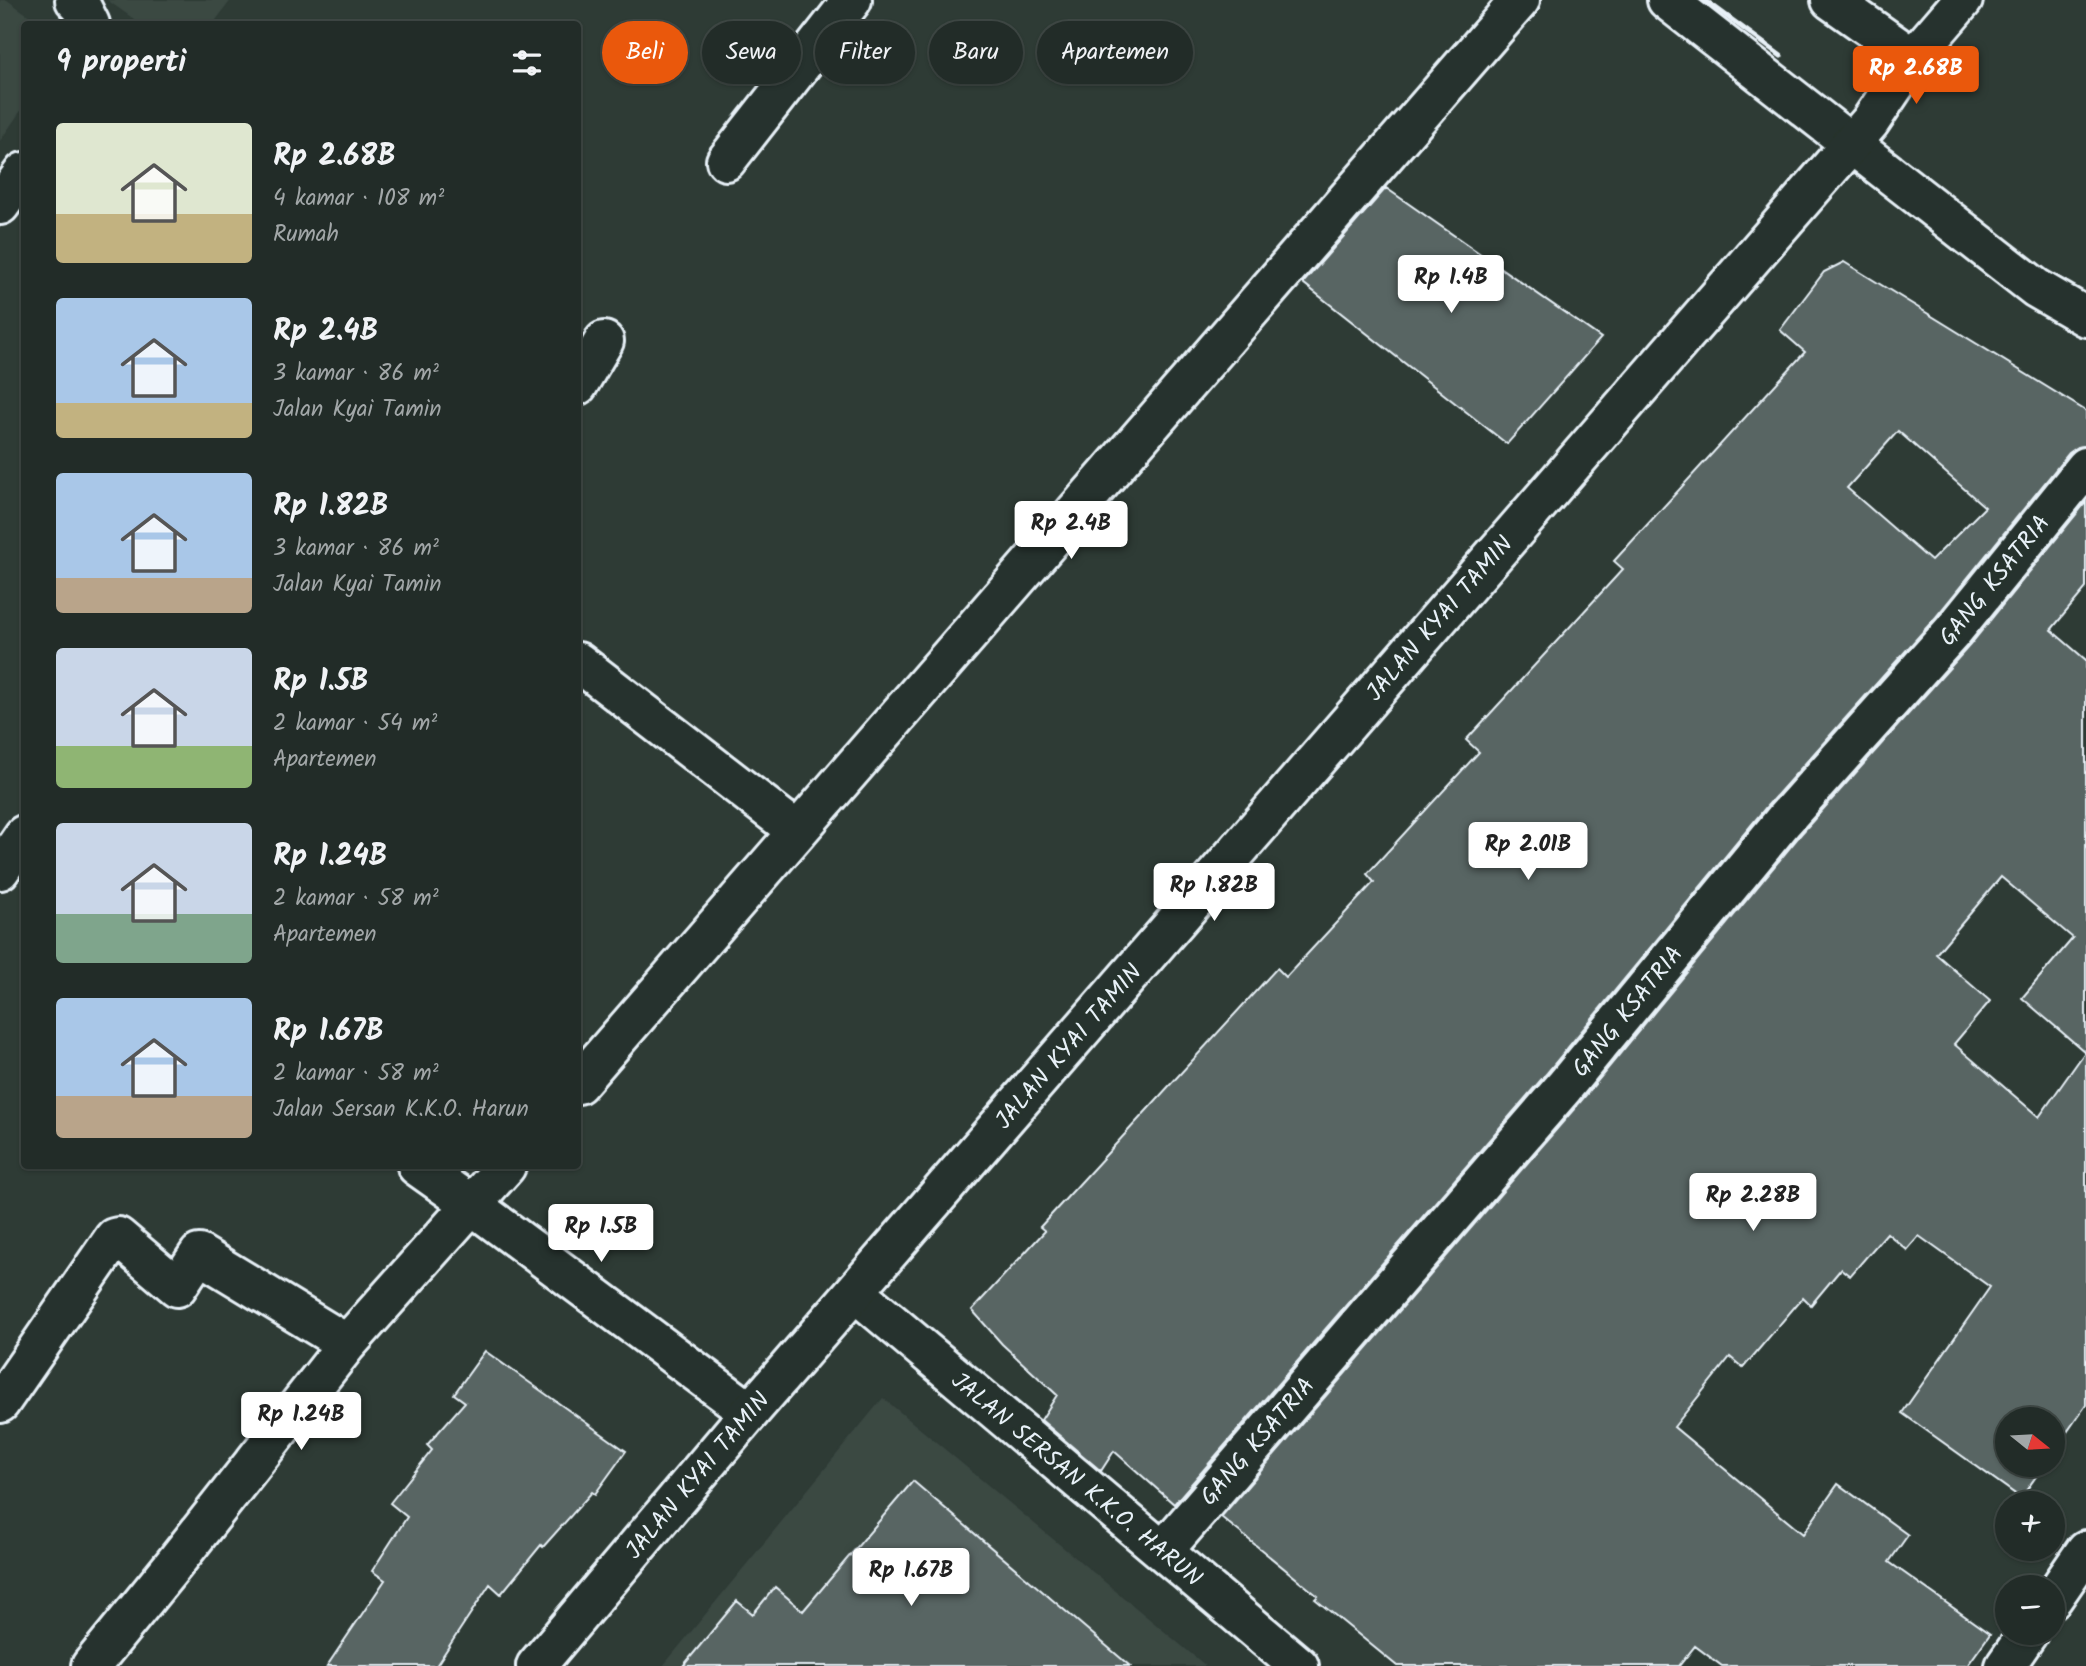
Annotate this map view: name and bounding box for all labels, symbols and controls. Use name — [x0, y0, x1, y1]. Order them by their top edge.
chip: Beli — [602, 21, 688, 84]
chip: Sewa — [702, 21, 801, 84]
chip: Filter — [815, 21, 915, 84]
chip: Baru — [929, 21, 1023, 84]
chip: Apartemen — [1037, 21, 1193, 84]
text: 9 properti — [56, 39, 186, 87]
icon: filters — [508, 44, 546, 82]
pin: Rp 2.68B — [1844, 46, 1988, 106]
text: Rp 2.68B — [1869, 51, 1963, 87]
text: Rp 2.68B — [273, 133, 396, 181]
icon: home — [112, 151, 196, 235]
text: 4 kamar · 108 m² — [273, 181, 444, 217]
text: Rumah — [273, 217, 339, 253]
pin: Rp 1.4B — [1386, 256, 1516, 315]
text: Rp 1.4B — [1414, 260, 1488, 296]
text: Rp 2.4B — [273, 308, 378, 356]
icon: home — [112, 326, 196, 410]
text: 3 kamar · 86 m² — [273, 356, 439, 392]
text: Jalan Kyai Tamin — [273, 392, 441, 428]
text: Rp 1.82B — [273, 483, 389, 531]
icon: home — [112, 501, 196, 585]
pin: Rp 2.4B — [1006, 502, 1136, 561]
text: Rp 2.4B — [1031, 506, 1111, 542]
street label: GANG KSATRIA — [1930, 506, 2061, 655]
street label: JALAN KYAI TAMIN — [1357, 527, 1523, 711]
text: 3 kamar · 86 m² — [273, 531, 439, 567]
text: Jalan Kyai Tamin — [273, 567, 441, 603]
text: Rp 1.5B — [273, 658, 369, 706]
icon: home — [112, 676, 196, 760]
text: 2 kamar · 54 m² — [273, 706, 437, 742]
text: Apartemen — [273, 742, 377, 778]
pin: Rp 2.01B — [1456, 822, 1600, 882]
text: Rp 2.01B — [1484, 827, 1572, 863]
text: Rp 1.24B — [273, 833, 387, 881]
icon: home — [112, 851, 196, 935]
pin: Rp 1.82B — [1142, 864, 1286, 923]
text: Rp 1.82B — [1170, 868, 1258, 904]
text: 2 kamar · 58 m² — [273, 881, 439, 917]
text: Apartemen — [273, 917, 377, 953]
street label: GANG KSATRIA — [1563, 937, 1694, 1086]
street label: JALAN KYAI TAMIN — [986, 955, 1152, 1139]
text: Rp 1.67B — [273, 1008, 384, 1056]
icon: home — [112, 1026, 196, 1110]
text: 2 kamar · 58 m² — [273, 1056, 439, 1092]
text: Jalan Sersan K.K.O. Harun — [273, 1092, 529, 1128]
pin: Rp 2.28B — [1681, 1174, 1825, 1233]
text: Rp 2.28B — [1705, 1178, 1801, 1214]
pin: Rp 1.5B — [536, 1204, 666, 1264]
text: Rp 1.5B — [564, 1209, 638, 1245]
street label: JALAN SERSAN K.K.O. HARUN — [942, 1363, 1211, 1597]
street label: GANG KSATRIA — [1191, 1369, 1325, 1515]
street label: JALAN KYAI TAMIN — [616, 1383, 780, 1569]
pin: Rp 1.24B — [229, 1392, 373, 1452]
text: Rp 1.24B — [257, 1397, 345, 1433]
north arrow — [1995, 1407, 2065, 1477]
map controls — [1995, 1407, 2065, 1645]
button: + — [1995, 1491, 2065, 1561]
pin: Rp 1.67B — [839, 1548, 983, 1608]
text: Rp 1.67B — [868, 1553, 954, 1589]
button: − — [1995, 1575, 2065, 1645]

